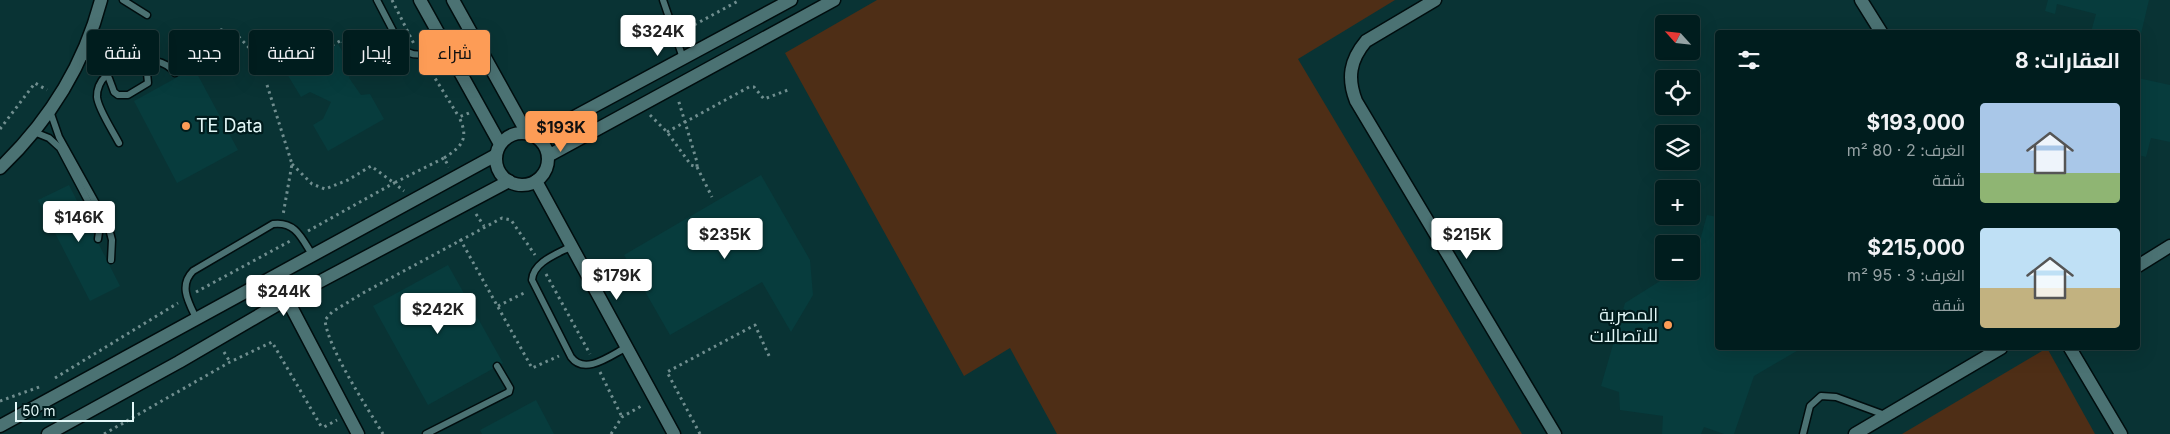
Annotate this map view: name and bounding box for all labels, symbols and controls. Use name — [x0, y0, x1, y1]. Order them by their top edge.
pin: $324K — [623, 15, 693, 57]
north arrow — [1655, 15, 1700, 60]
map controls — [1655, 15, 1700, 280]
text: $324K — [632, 21, 684, 41]
chip: شقة — [87, 30, 159, 75]
chip: جديد — [169, 30, 239, 75]
chip: تصفية — [249, 30, 333, 75]
chip: إيجار — [343, 30, 409, 75]
chip: شراء — [419, 30, 490, 75]
icon: filters — [1735, 46, 1763, 74]
text: العقارات: 8 — [2015, 48, 2120, 73]
button: locate — [1655, 70, 1700, 115]
pin: $193K — [526, 110, 596, 153]
text: $193,000 — [1867, 110, 1965, 135]
place label: TE Data — [196, 115, 263, 136]
text: $193K — [536, 117, 586, 137]
marker: TE Data — [180, 120, 192, 132]
icon: home — [2020, 123, 2080, 183]
button: layers — [1655, 125, 1700, 170]
text: الغرف: 2 · 80 m² — [1847, 140, 1965, 160]
text: شقة — [1932, 170, 1965, 190]
button: + — [1655, 180, 1700, 225]
pin: $146K — [44, 200, 114, 243]
text: $146K — [54, 207, 104, 227]
pin: $235K — [690, 218, 760, 260]
pin: $215K — [1432, 218, 1502, 260]
text: $235K — [699, 224, 751, 244]
text: $215K — [1442, 224, 1492, 244]
button: − — [1655, 235, 1700, 280]
text: $215,000 — [1867, 235, 1965, 260]
icon: home — [2020, 248, 2080, 308]
pin: $179K — [582, 258, 652, 301]
text: $179K — [593, 265, 641, 285]
text: الغرف: 3 · 95 m² — [1847, 265, 1965, 285]
pin: $244K — [249, 274, 319, 317]
text: $244K — [257, 281, 311, 301]
pin: $242K — [403, 292, 473, 335]
text: شقة — [1932, 295, 1965, 315]
text: $242K — [412, 299, 464, 319]
place label: المصرية للاتصالات — [1590, 304, 1658, 346]
marker: المصرية للاتصالات — [1662, 319, 1674, 331]
scale bar — [15, 399, 134, 422]
text: 50 m — [22, 402, 56, 419]

